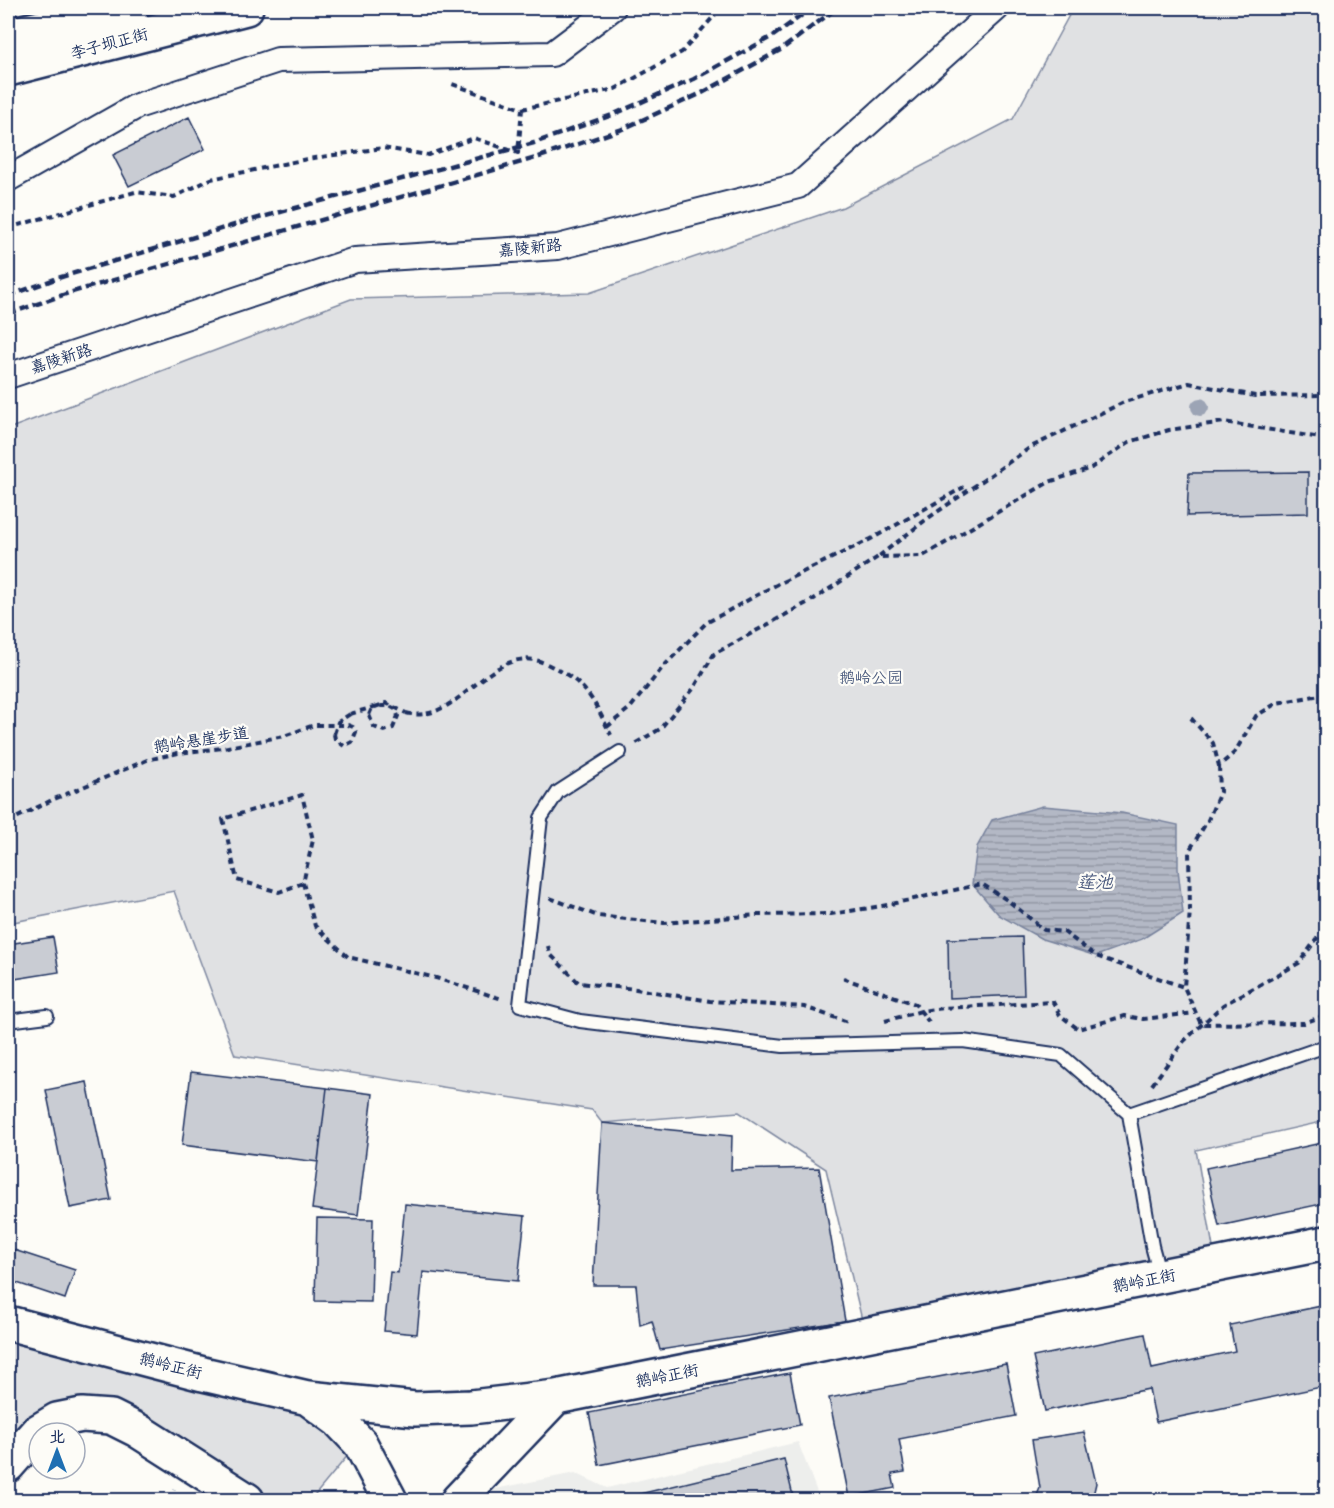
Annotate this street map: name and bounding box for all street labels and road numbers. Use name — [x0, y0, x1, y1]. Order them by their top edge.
street label: 李子坝正街 — [68, 24, 150, 64]
street label: 嘉陵新路 — [497, 235, 563, 261]
street label: 嘉陵新路 — [28, 340, 95, 378]
street label: 鹅岭悬崖步道 — [152, 723, 250, 757]
street label: 鹅岭正街 — [1111, 1265, 1178, 1297]
street label: 鹅岭正街 — [137, 1349, 204, 1383]
street label: 鹅岭正街 — [634, 1360, 701, 1392]

